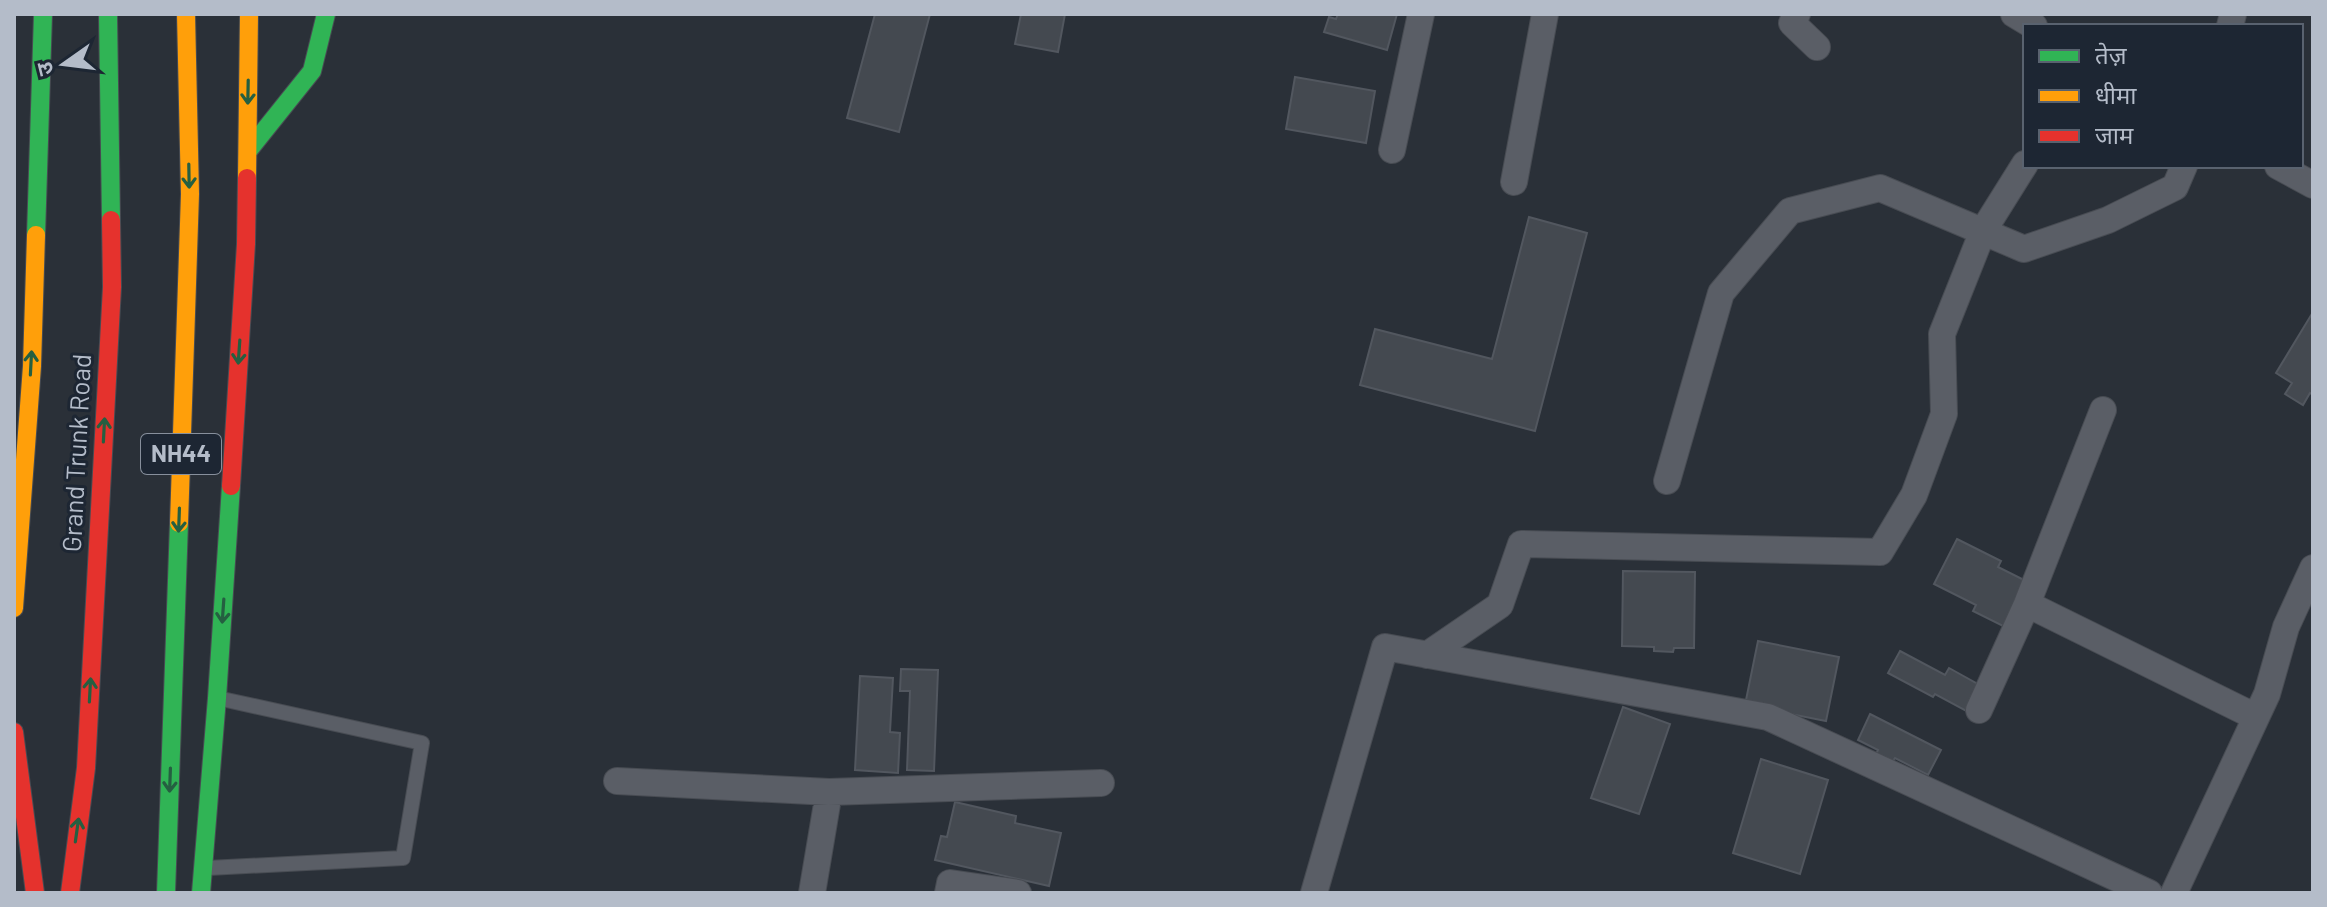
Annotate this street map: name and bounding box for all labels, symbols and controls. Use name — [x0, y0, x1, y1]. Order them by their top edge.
north arrow — [24, 24, 104, 104]
legend — [2023, 24, 2303, 168]
text: तेज़ — [2095, 40, 2128, 69]
text: उ — [29, 59, 58, 78]
one-way arrow — [240, 78, 256, 105]
text: धीमा — [2095, 80, 2137, 109]
text: जाम — [2095, 120, 2134, 149]
one-way arrow — [182, 162, 197, 189]
one-way arrow — [232, 338, 247, 365]
one-way arrow — [24, 350, 39, 377]
street label: Grand Trunk Road — [55, 353, 96, 553]
one-way arrow — [97, 417, 112, 444]
road number: NH44 — [141, 434, 221, 474]
one-way arrow — [171, 506, 186, 533]
one-way arrow — [215, 597, 230, 624]
one-way arrow — [83, 677, 98, 704]
one-way arrow — [162, 766, 177, 793]
one-way arrow — [70, 818, 85, 844]

